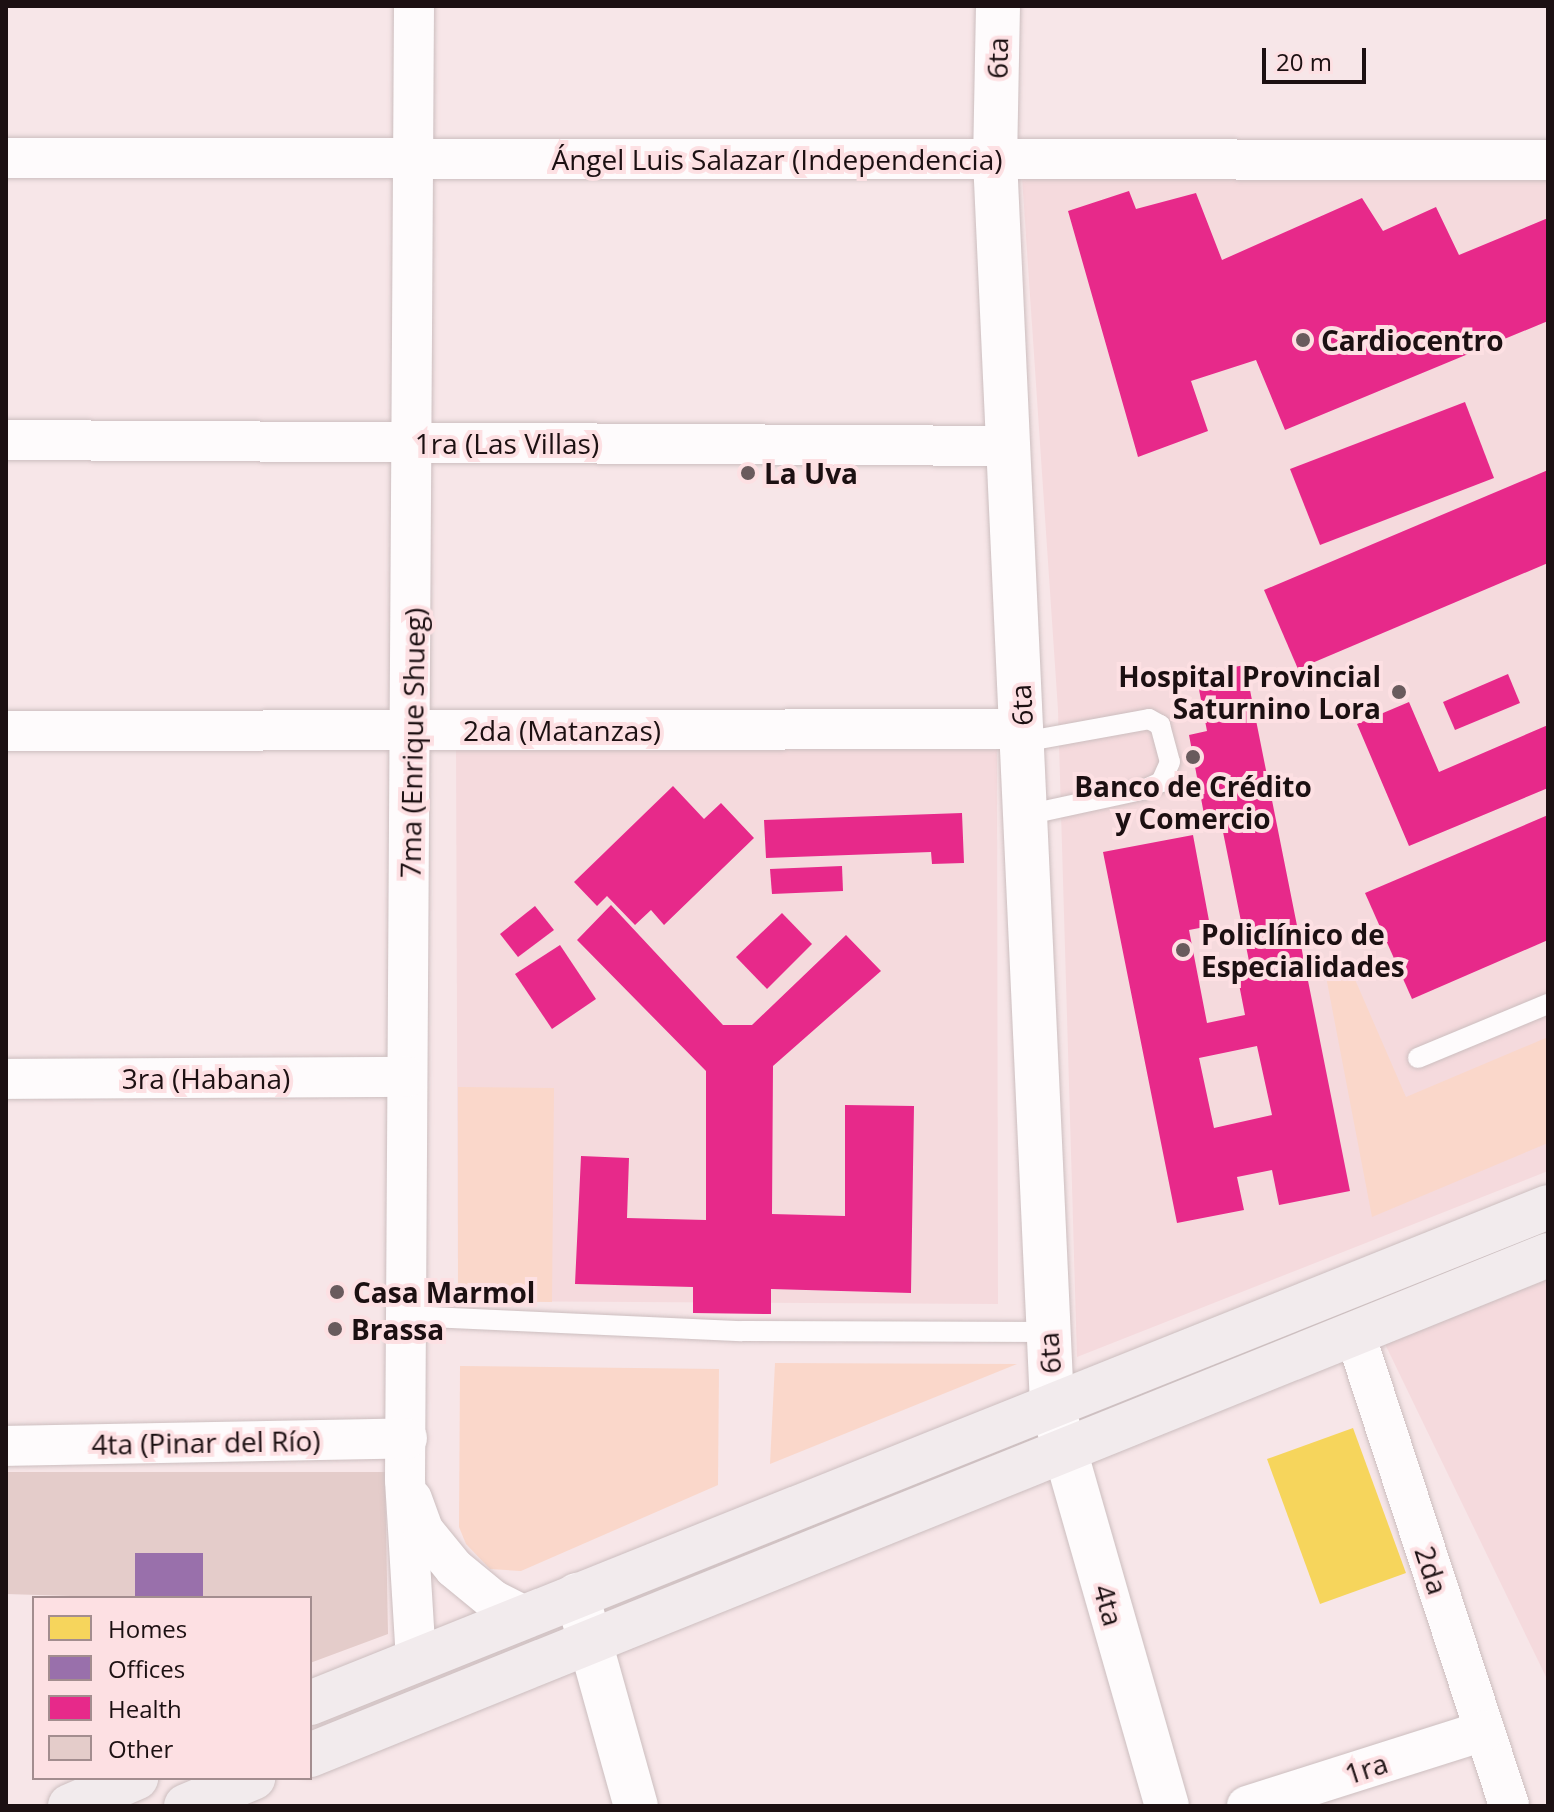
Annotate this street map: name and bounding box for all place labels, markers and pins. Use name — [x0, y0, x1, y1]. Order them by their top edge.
place label: Cardiocentro — [1321, 323, 1504, 357]
marker: Cardiocentro — [1292, 329, 1314, 351]
place label: La Uva — [764, 456, 858, 490]
marker: La Uva — [739, 464, 757, 482]
place label: Hospital Provincial Saturnino Lora — [1118, 659, 1381, 725]
marker: Hospital Provincial Saturnino Lora — [1388, 681, 1410, 703]
marker: Banco de Crédito y Comercio — [1184, 748, 1202, 766]
place label: Banco de Crédito y Comercio — [1074, 769, 1312, 835]
place label: Policlínico de Especialidades — [1201, 917, 1405, 983]
marker: Policlínico de Especialidades — [1172, 939, 1194, 961]
place label: Casa Marmol — [353, 1275, 535, 1309]
marker: Casa Marmol — [328, 1283, 346, 1301]
place label: Brassa — [351, 1312, 444, 1346]
marker: Brassa — [326, 1320, 344, 1338]

